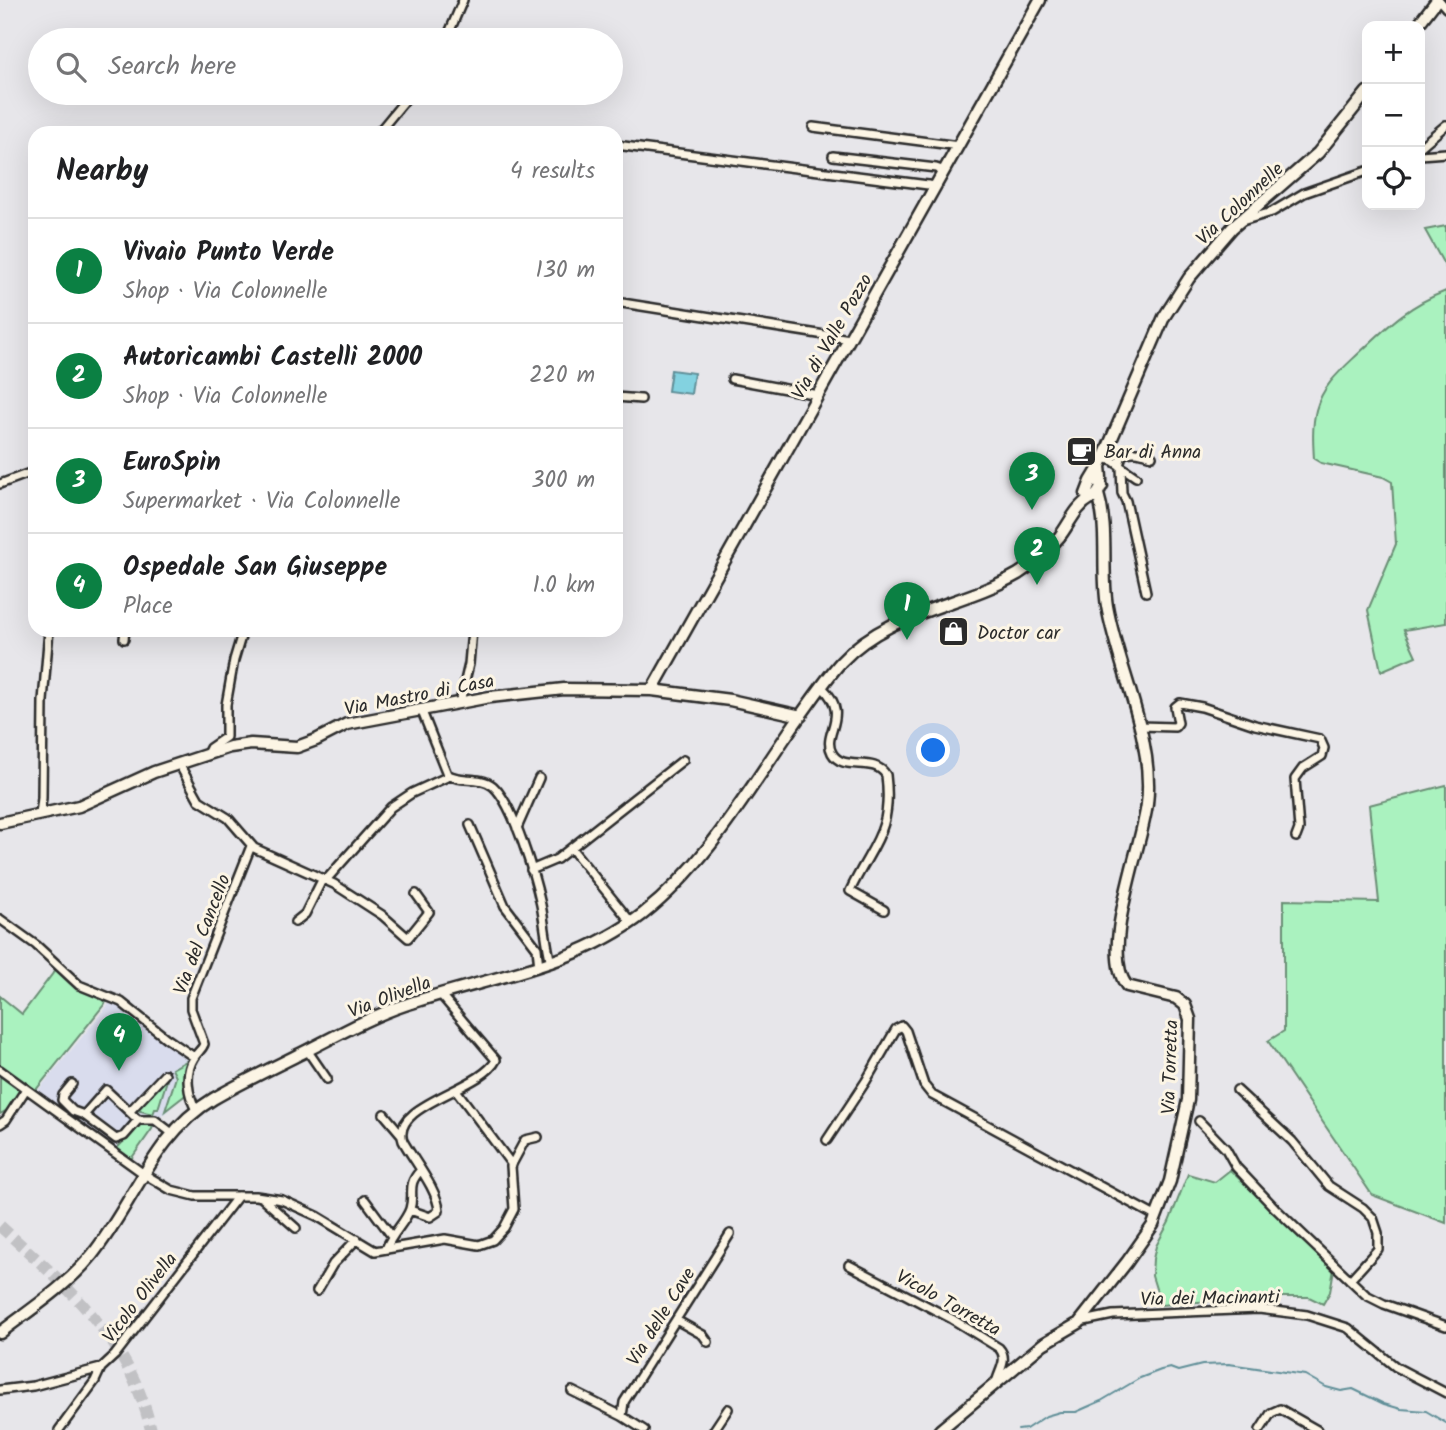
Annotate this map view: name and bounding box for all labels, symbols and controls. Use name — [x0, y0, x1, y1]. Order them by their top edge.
map controls — [1362, 21, 1425, 210]
button: + — [1362, 21, 1425, 84]
search box — [28, 28, 623, 105]
text: Search here — [108, 46, 236, 88]
icon: search — [52, 48, 90, 86]
button: − — [1362, 84, 1425, 147]
button: locate — [1362, 147, 1425, 210]
text: Nearby — [56, 148, 148, 196]
text: 4 results — [510, 154, 595, 190]
street label: Via Colonnelle — [1190, 155, 1292, 253]
text: Vivaio Punto Verde — [123, 232, 334, 274]
text: 1 — [76, 253, 82, 289]
text: 130 m — [536, 253, 595, 289]
street label: Via di Valle Pozzo — [784, 268, 881, 406]
text: Shop · Via Colonnelle — [123, 274, 327, 310]
text: Autoricambi Castelli 2000 — [123, 337, 422, 379]
text: 2 — [72, 358, 86, 394]
text: 220 m — [529, 358, 595, 394]
text: Shop · Via Colonnelle — [123, 379, 327, 415]
cafe icon: Bar di Anna — [1064, 434, 1098, 468]
place label: Bar di Anna — [1104, 438, 1201, 468]
text: EuroSpin — [123, 442, 221, 484]
pin: 3 — [1009, 452, 1055, 510]
text: 3 — [73, 463, 85, 499]
text: 300 m — [531, 463, 595, 499]
text: Supermarket · Via Colonnelle — [123, 484, 400, 520]
pin: 2 — [1014, 527, 1060, 585]
text: Ospedale San Giuseppe — [123, 547, 387, 589]
text: 4 — [73, 568, 85, 604]
text: 1.0 km — [533, 568, 595, 604]
pin: 1 — [884, 582, 930, 640]
text: Place — [123, 589, 173, 625]
shop icon: Doctor car — [937, 615, 971, 649]
place label: Doctor car — [977, 619, 1062, 649]
street label: Via Mastro di Casa — [342, 667, 497, 725]
your location — [916, 733, 950, 767]
street label: Via del Cancello — [166, 870, 240, 999]
street label: Via Olivella — [344, 968, 436, 1027]
pin: 4 — [96, 1013, 142, 1071]
street label: Via Torretta — [1154, 1019, 1188, 1115]
street label: Vicolo Olivella — [95, 1246, 186, 1350]
street label: Via delle Cave — [619, 1261, 704, 1372]
street label: Vicolo Torretta — [890, 1262, 1006, 1345]
street label: Via dei Macinanti — [1140, 1283, 1281, 1315]

